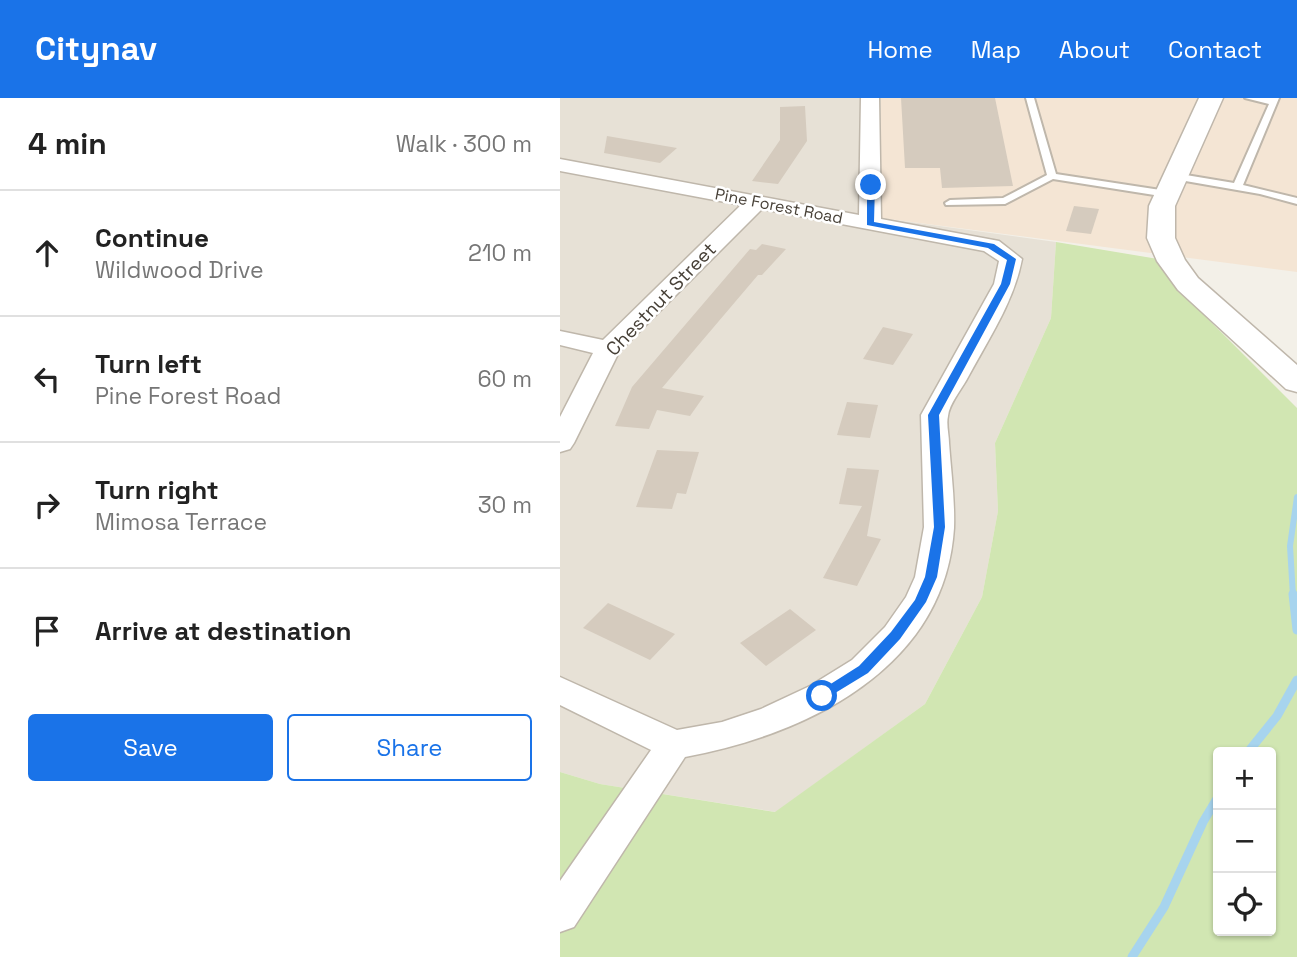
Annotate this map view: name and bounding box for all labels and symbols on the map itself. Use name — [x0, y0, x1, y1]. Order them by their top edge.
route end — [855, 169, 886, 200]
street label: Pine Forest Road — [713, 183, 845, 229]
street label: Chestnut Street — [600, 237, 722, 361]
route start — [806, 680, 837, 711]

